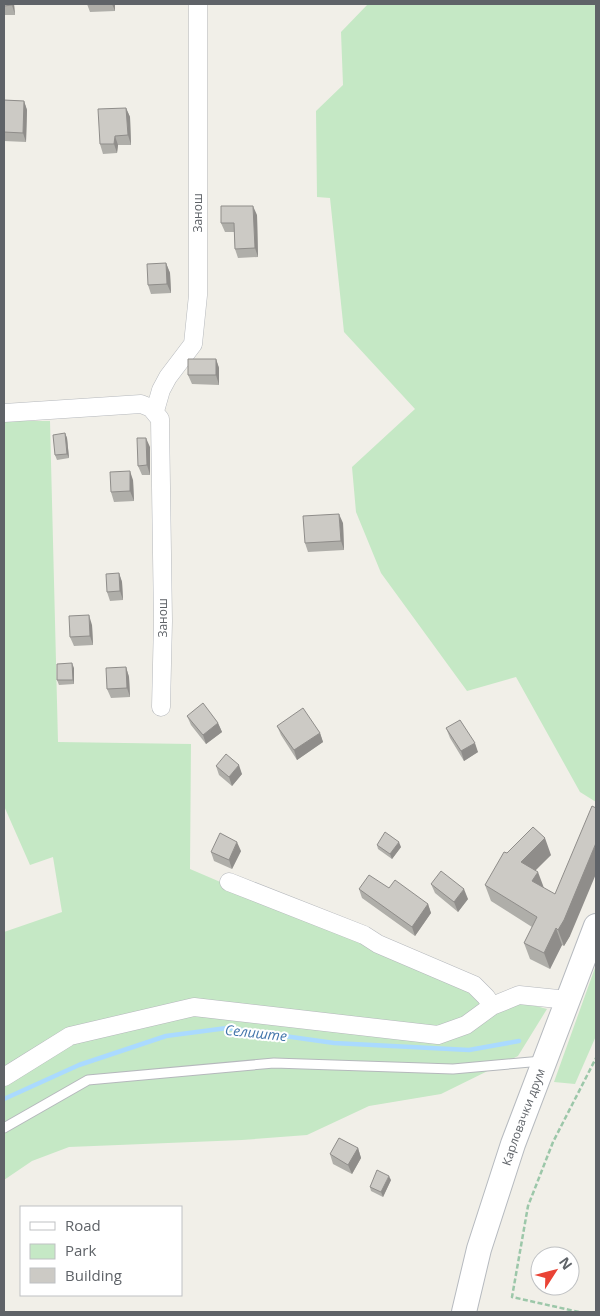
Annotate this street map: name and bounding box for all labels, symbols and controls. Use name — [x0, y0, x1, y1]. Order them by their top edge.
street label: Занош — [189, 193, 206, 233]
street label: Занош — [154, 598, 171, 638]
water label: Селиште — [224, 1020, 288, 1045]
street label: Карловачки друм — [498, 1066, 549, 1168]
legend — [20, 1206, 182, 1296]
text: Road — [65, 1215, 101, 1235]
text: Park — [65, 1240, 96, 1260]
north arrow — [530, 1246, 580, 1296]
text: N — [555, 1253, 577, 1273]
text: Building — [65, 1265, 122, 1285]

